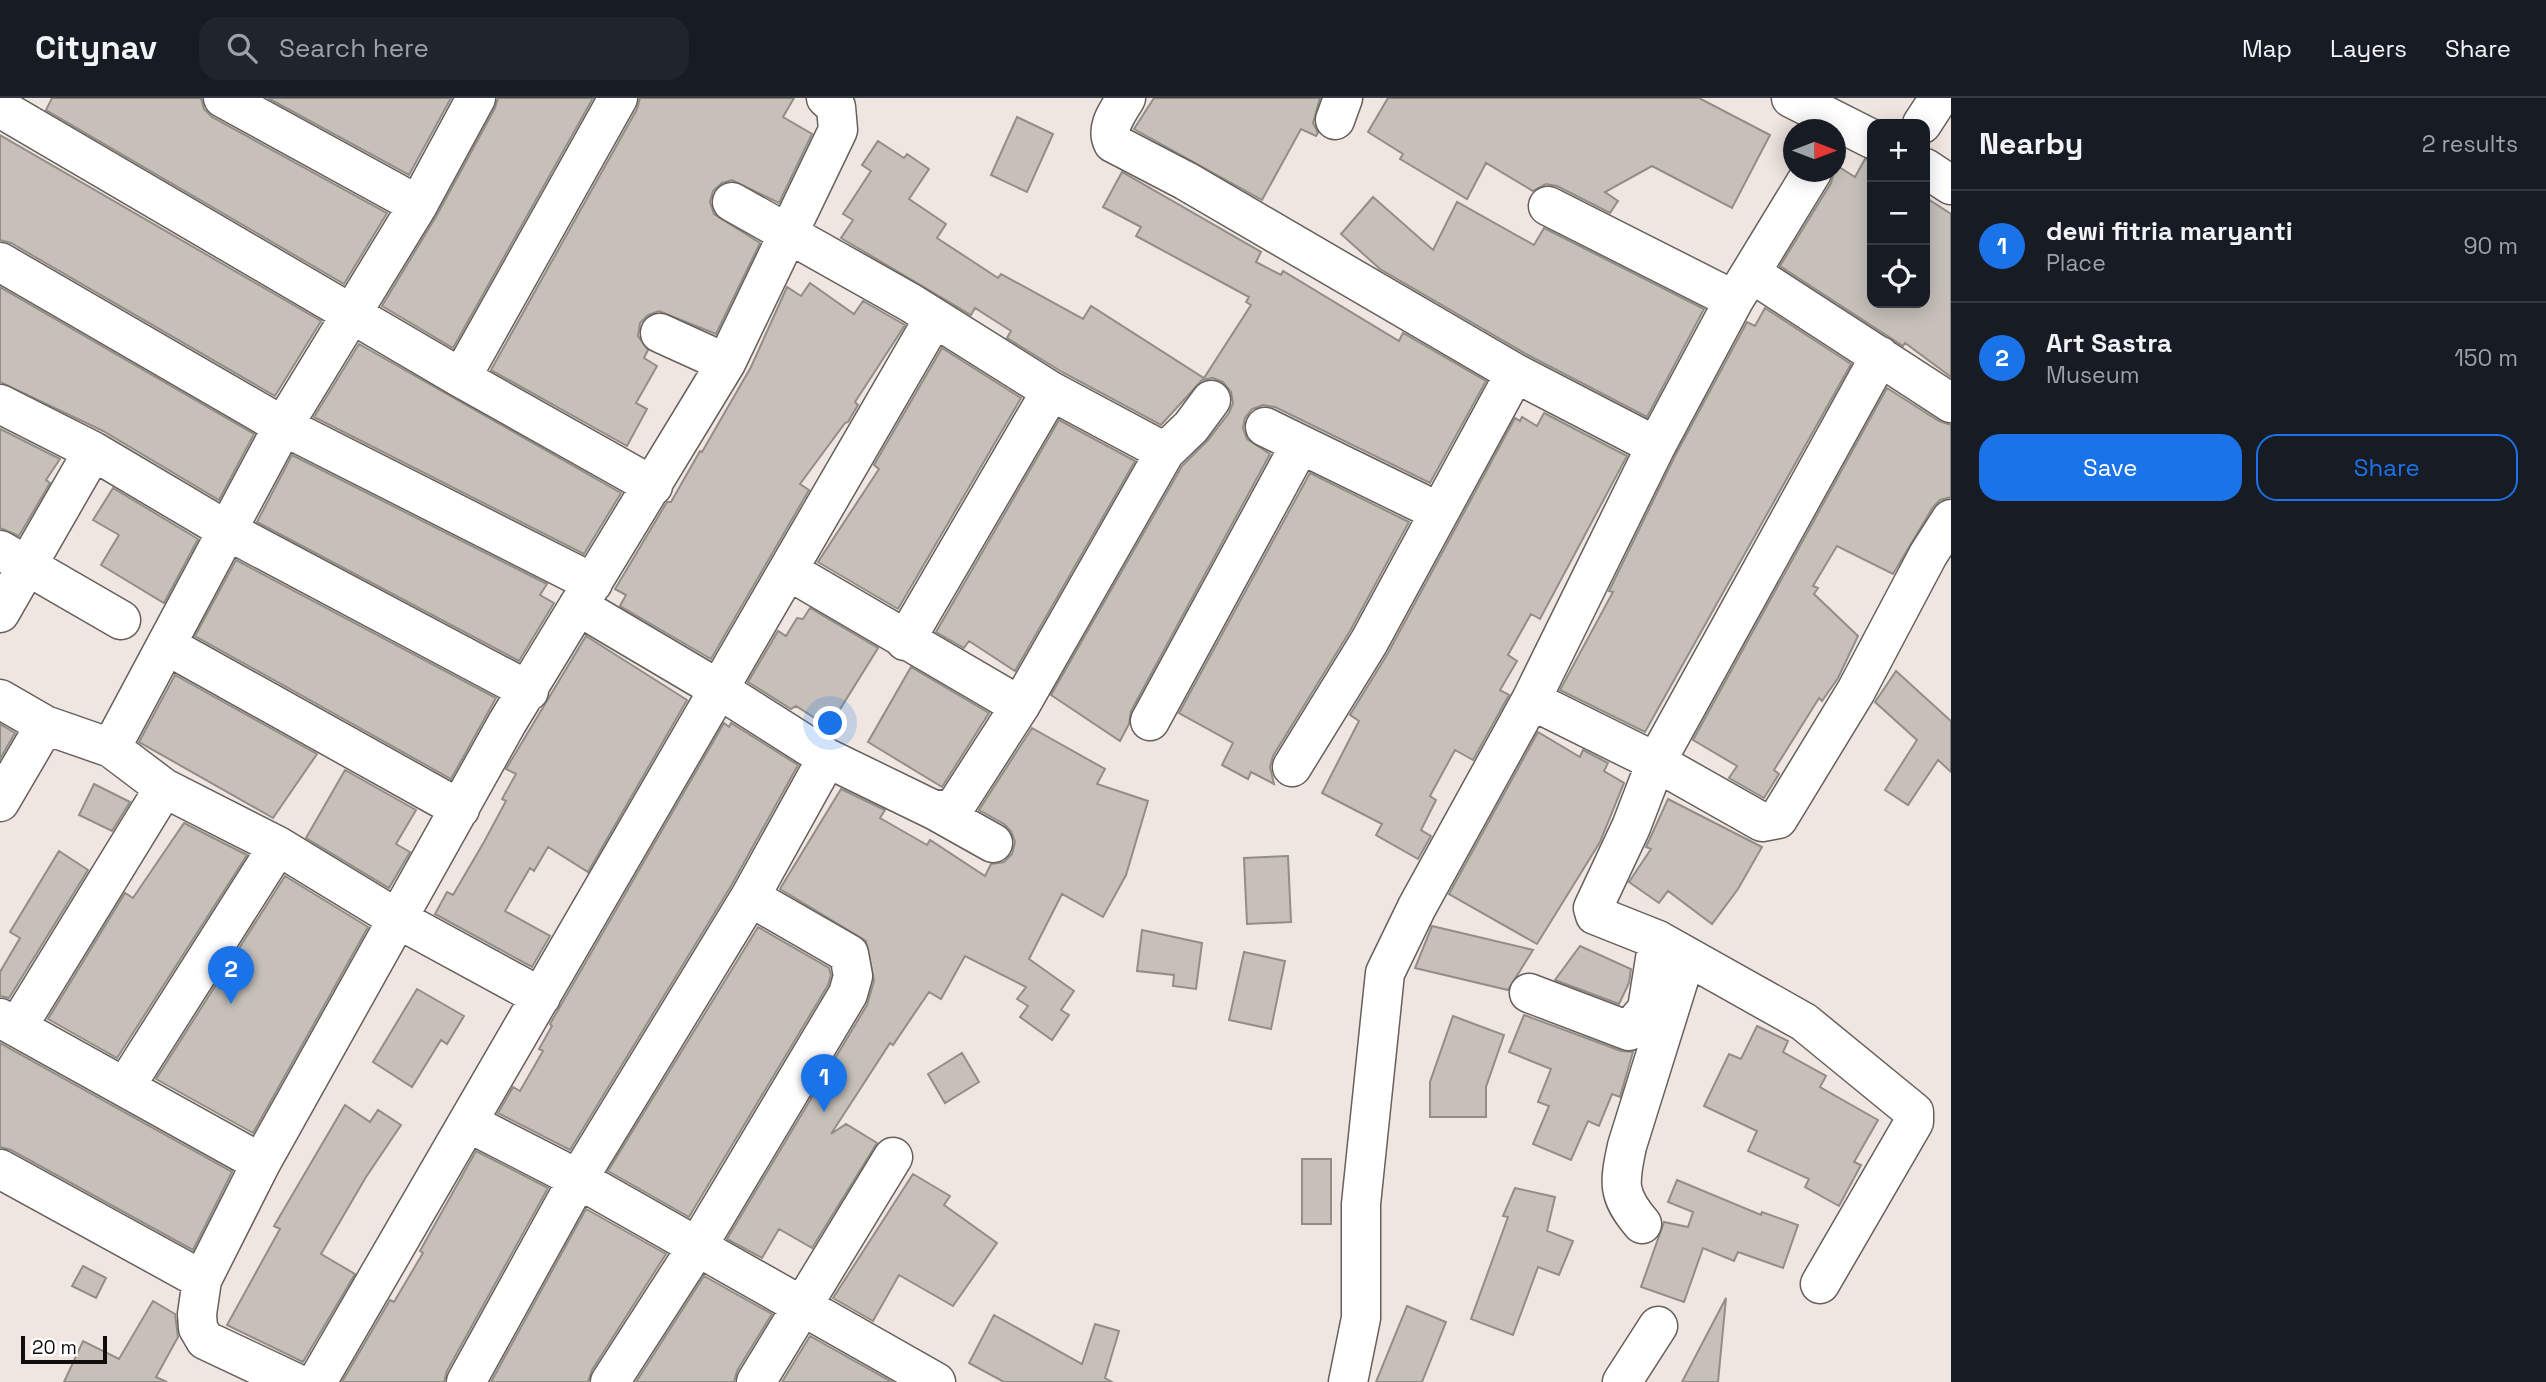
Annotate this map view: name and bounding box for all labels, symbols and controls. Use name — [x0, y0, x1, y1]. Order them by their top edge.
search box — [199, 17, 689, 80]
text: Citynav — [35, 27, 157, 69]
icon: search — [223, 29, 261, 67]
text: Search here — [279, 31, 429, 65]
text: Map — [2242, 33, 2292, 64]
text: Layers — [2330, 33, 2407, 64]
text: Share — [2445, 33, 2511, 64]
north arrow — [1783, 119, 1846, 182]
map controls — [1867, 119, 1930, 308]
button: + — [1867, 119, 1930, 182]
text: Nearby — [1979, 124, 2083, 163]
text: 2 results — [2422, 129, 2518, 159]
button: − — [1867, 182, 1930, 245]
text: dewi fitria maryanti — [2046, 214, 2293, 248]
text: 1 — [1997, 231, 2007, 261]
text: 90 m — [2463, 231, 2518, 261]
button: locate — [1867, 245, 1930, 308]
text: Place — [2046, 248, 2106, 278]
text: Art Sastra — [2046, 326, 2172, 360]
text: 2 — [1995, 343, 2009, 373]
text: 150 m — [2454, 343, 2518, 373]
text: Museum — [2046, 360, 2140, 390]
button: Save — [1979, 434, 2242, 501]
button: Share — [2256, 434, 2518, 501]
your location — [813, 706, 847, 740]
pin: 2 — [208, 946, 254, 1004]
pin: 1 — [801, 1054, 847, 1112]
scale bar — [21, 1333, 107, 1365]
text: 20 m — [32, 1335, 77, 1360]

